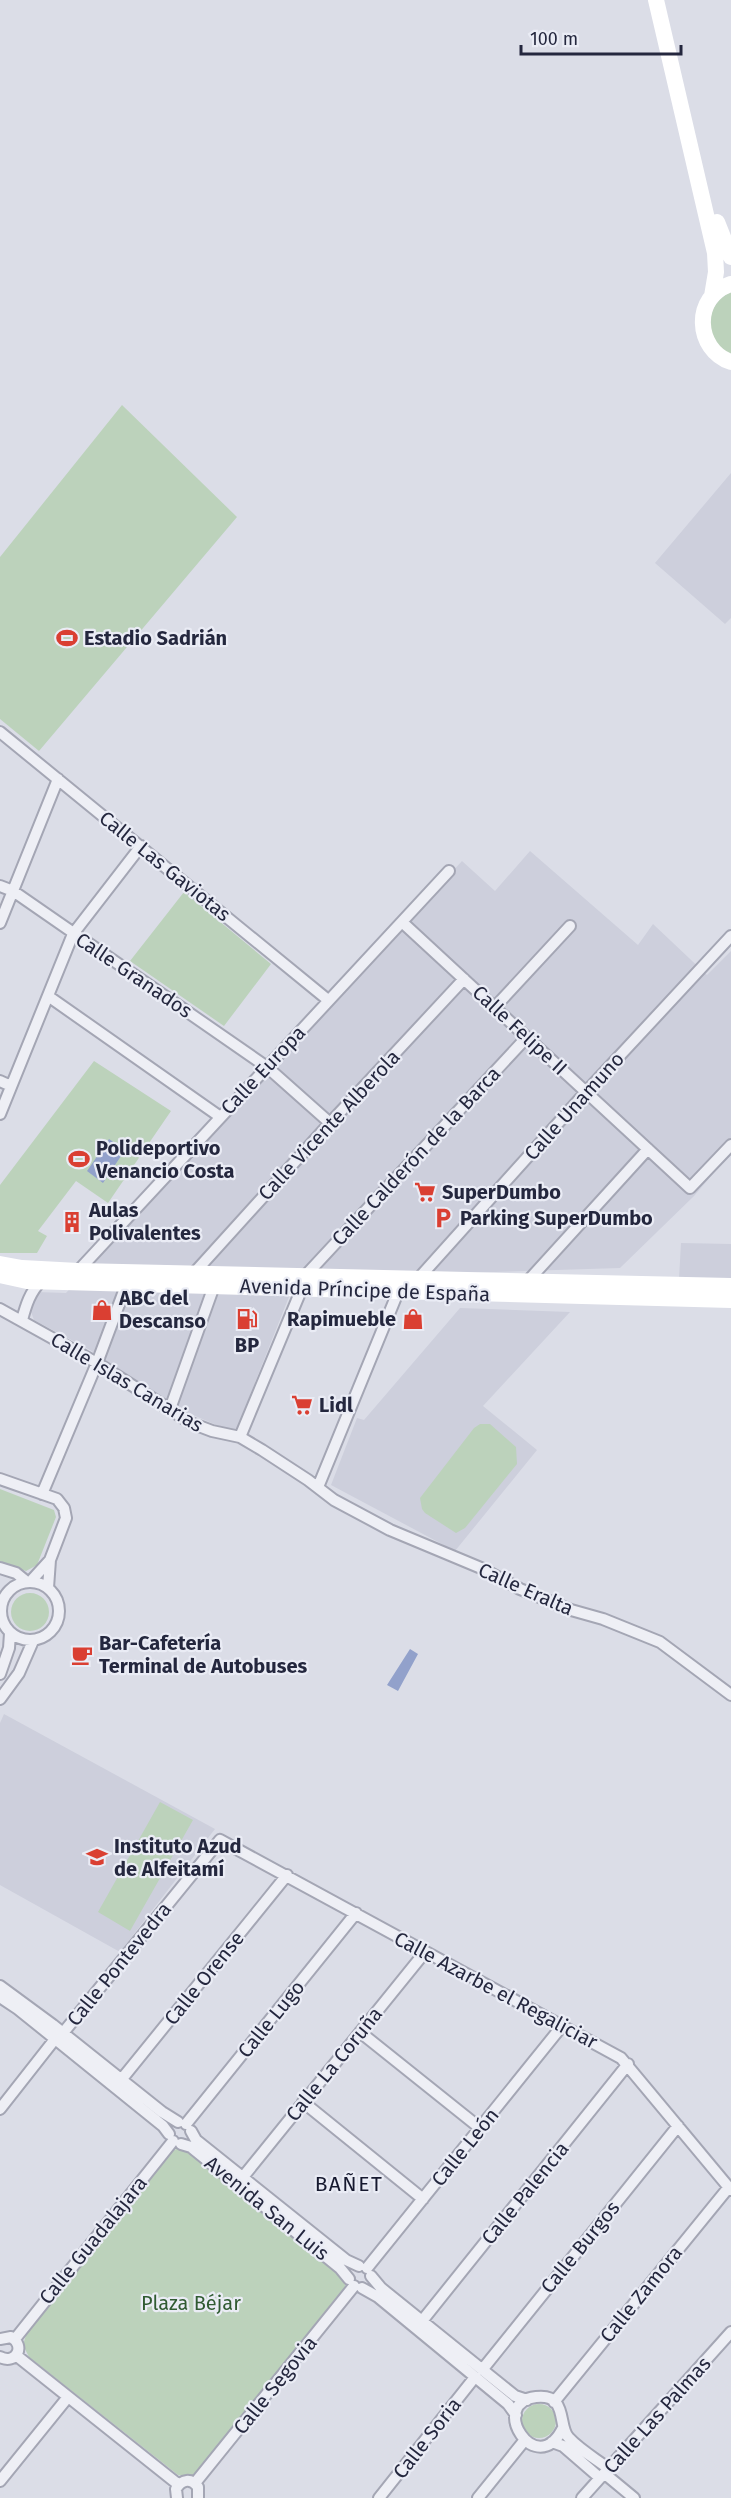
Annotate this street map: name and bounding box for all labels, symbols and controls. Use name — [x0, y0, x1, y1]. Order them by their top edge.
scale bar — [521, 18, 682, 56]
text: 100 m — [530, 28, 578, 50]
sports icon: Estadio Sadrián — [55, 626, 79, 650]
place label: Estadio Sadrián — [84, 626, 227, 650]
street label: Calle Las Gaviotas — [94, 806, 236, 926]
street label: Calle Granados — [71, 927, 197, 1023]
street label: Calle Felipe II — [468, 980, 572, 1080]
street label: Calle Europa — [216, 1021, 310, 1119]
street label: Calle Vicente Alberola — [253, 1045, 405, 1205]
street label: Calle Unamuno — [519, 1047, 629, 1165]
street label: Calle Calderón de la Barca — [327, 1061, 505, 1251]
place label: Polideportivo Venancio Costa — [95, 1136, 235, 1183]
sports icon: Polideportivo Venancio Costa — [67, 1147, 91, 1171]
supermarket icon: SuperDumbo — [413, 1180, 437, 1204]
place label: SuperDumbo — [442, 1180, 561, 1204]
place label: Aulas Polivalentes — [88, 1198, 201, 1245]
parking icon: Parking SuperDumbo — [431, 1206, 455, 1230]
place label: Parking SuperDumbo — [460, 1206, 653, 1230]
building icon: Aulas Polivalentes — [60, 1210, 84, 1234]
street label: Avenida Príncipe de España — [239, 1274, 491, 1306]
place label: ABC del Descanso — [118, 1286, 206, 1333]
shop icon: ABC del Descanso — [90, 1298, 114, 1322]
fuel station icon: BP — [235, 1307, 259, 1331]
place label: Rapimueble — [287, 1307, 396, 1331]
shop icon: Rapimueble — [401, 1307, 425, 1331]
street label: Calle Islas Canarias — [46, 1327, 208, 1437]
place label: BP — [235, 1333, 259, 1357]
supermarket icon: Lidl — [290, 1393, 314, 1417]
place label: Lidl — [319, 1393, 353, 1417]
street label: Calle Eralta — [475, 1557, 577, 1621]
place label: Bar-Cafetería Terminal de Autobuses — [99, 1631, 307, 1678]
cafe icon: Bar-Cafetería Terminal de Autobuses — [70, 1643, 94, 1667]
place label: Instituto Azud de Alfeitamí — [114, 1834, 242, 1881]
school or university icon: Instituto Azud de Alfeitamí — [85, 1845, 109, 1869]
street label: Calle Pontevedra — [62, 1897, 176, 2031]
street label: Calle Orense — [159, 1926, 249, 2030]
street label: Calle Azarbe el Regaliciar — [390, 1926, 602, 2054]
street label: Calle Lugo — [233, 1975, 309, 2063]
street label: Calle La Coruña — [281, 2002, 387, 2126]
street label: Calle León — [426, 2103, 504, 2191]
street label: Calle Palencia — [476, 2137, 574, 2249]
street label: Avenida San Luis — [200, 2151, 334, 2265]
street label: Calle Guadalajara — [34, 2171, 152, 2309]
district label: BAÑET — [315, 2171, 383, 2197]
street label: Calle Burgos — [535, 2196, 625, 2298]
street label: Calle Zamora — [595, 2241, 687, 2347]
park label: Plaza Béjar — [141, 2291, 241, 2315]
street label: Calle Segovia — [228, 2331, 322, 2439]
street label: Calle Las Palmas — [598, 2352, 716, 2478]
street label: Calle Soria — [388, 2393, 466, 2483]

